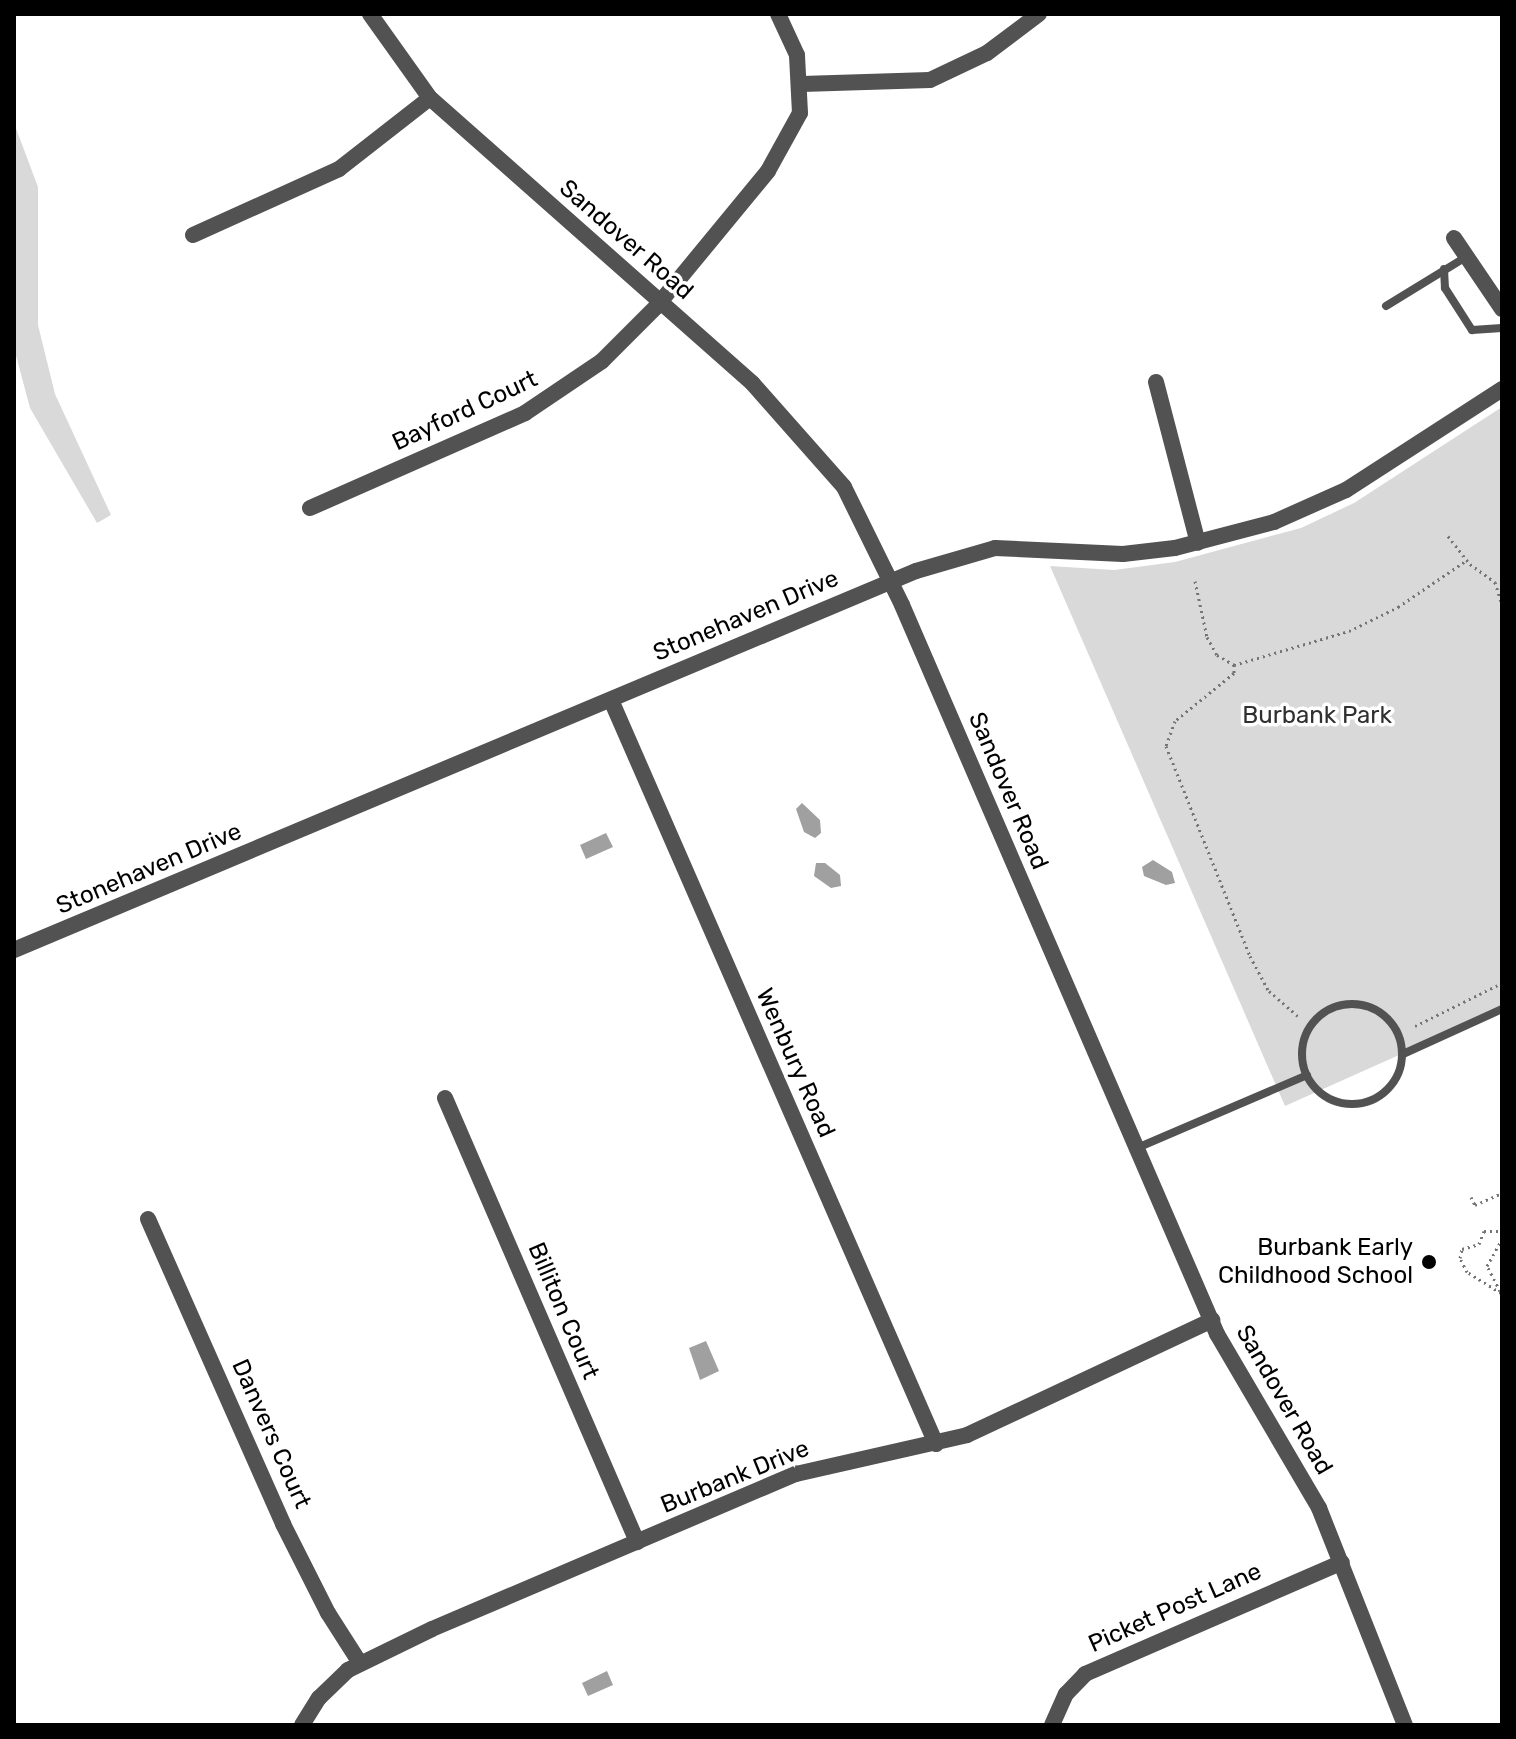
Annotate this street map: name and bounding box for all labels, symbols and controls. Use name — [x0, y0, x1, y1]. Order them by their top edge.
street label: Sandover Road — [553, 174, 699, 306]
street label: Bayford Court — [388, 365, 542, 457]
street label: Stonehaven Drive — [649, 564, 843, 668]
park label: Burbank Park — [1242, 702, 1392, 730]
street label: Sandover Road — [962, 708, 1054, 874]
street label: Stonehaven Drive — [52, 817, 246, 921]
street label: Wenbury Road — [749, 984, 841, 1142]
place label: Burbank Early Childhood School — [1218, 1234, 1413, 1290]
street label: Billiton Court — [521, 1238, 605, 1384]
marker: Burbank Early Childhood School — [1420, 1253, 1438, 1271]
street label: Sandover Road — [1229, 1320, 1339, 1480]
street label: Danvers Court — [225, 1355, 317, 1513]
street label: Burbank Drive — [657, 1434, 813, 1520]
street label: Picket Post Lane — [1084, 1557, 1266, 1659]

